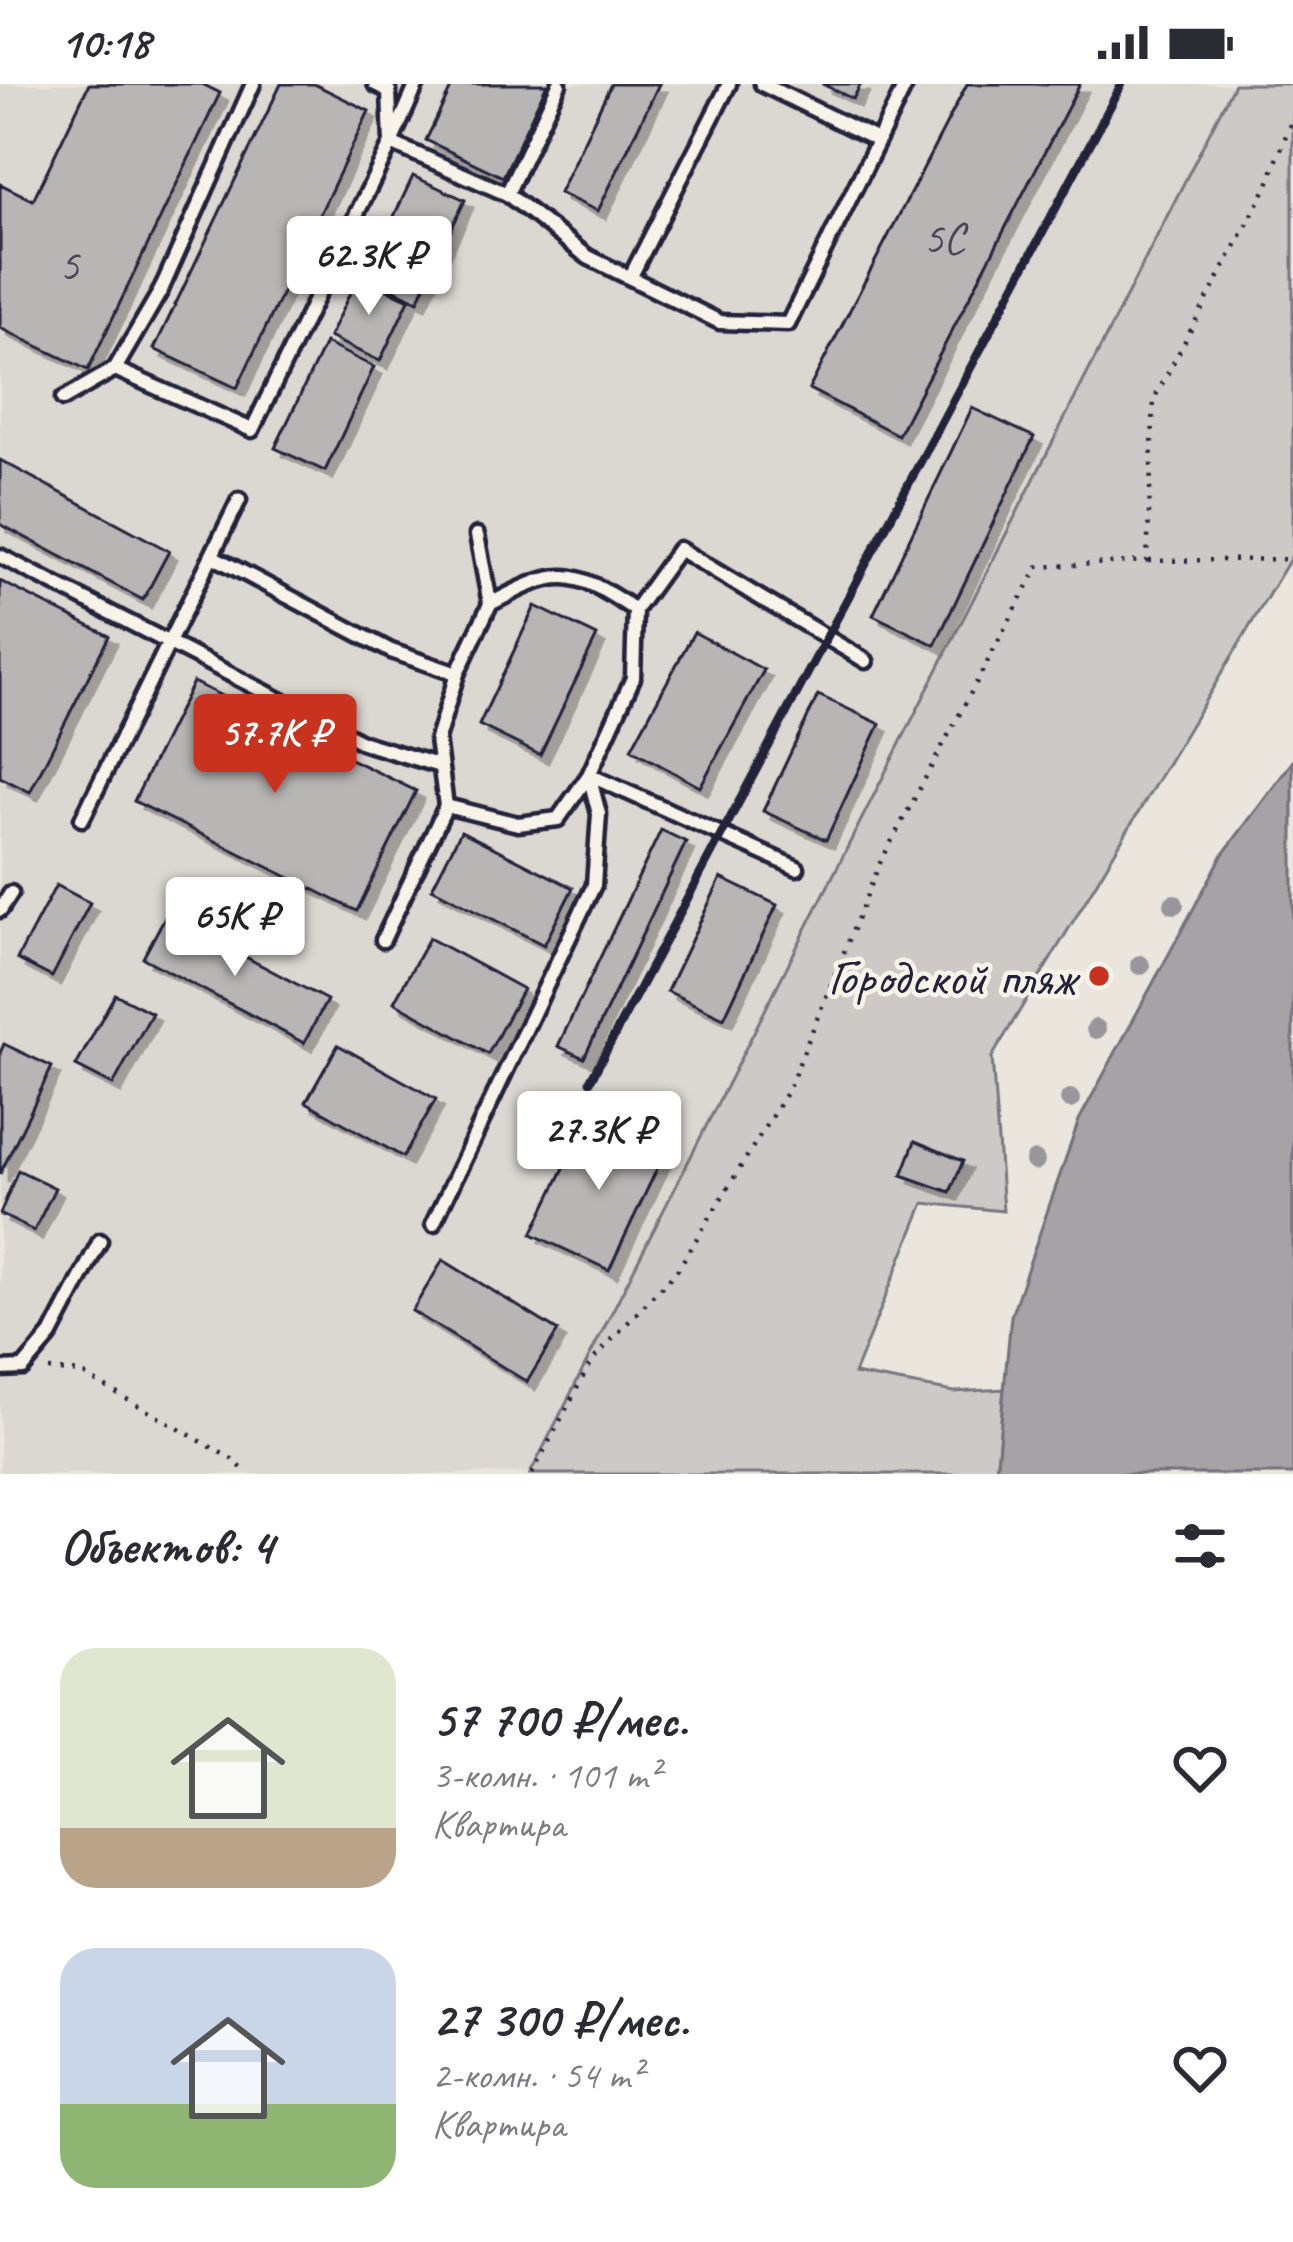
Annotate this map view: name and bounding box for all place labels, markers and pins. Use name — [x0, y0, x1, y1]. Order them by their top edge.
pin: 62.3K ₽ — [258, 216, 480, 318]
pin: 57.7K ₽ — [164, 694, 386, 796]
pin: 65K ₽ — [151, 877, 319, 979]
place label: Городской пляж — [828, 945, 1081, 1009]
marker: Городской пляж — [1086, 963, 1112, 989]
pin: 27.3K ₽ — [488, 1091, 710, 1193]

